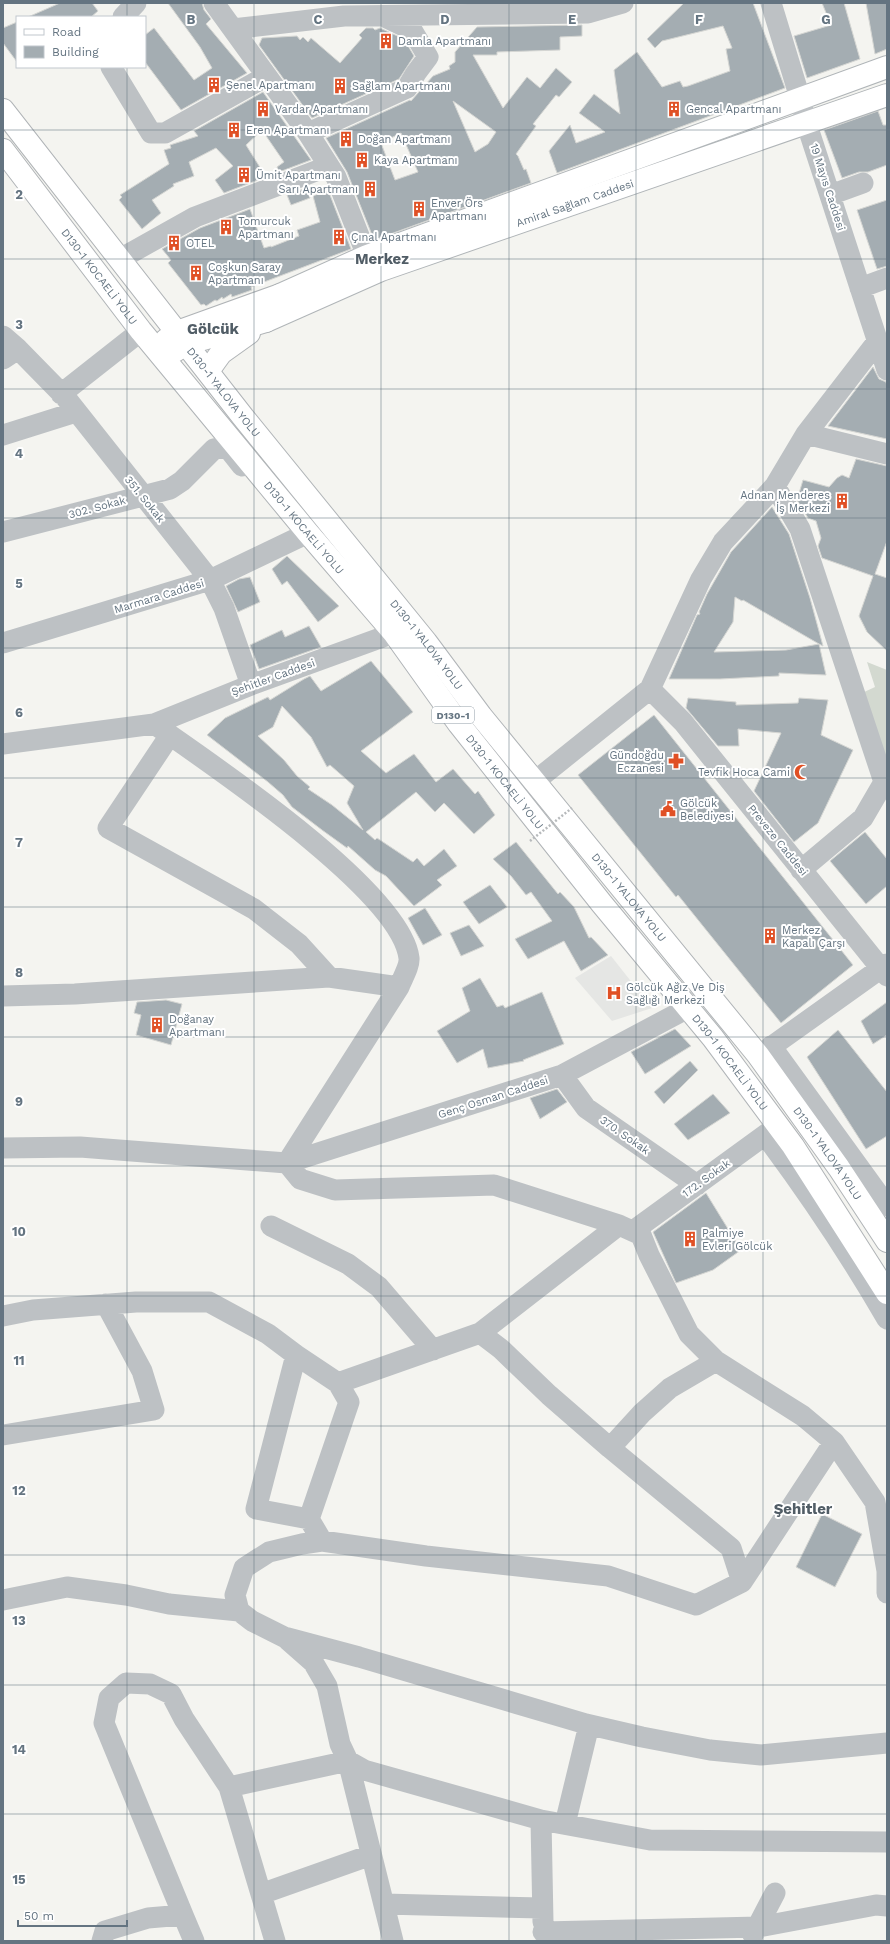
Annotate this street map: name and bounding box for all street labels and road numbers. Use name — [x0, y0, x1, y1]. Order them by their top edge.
street label: 19 Mayıs Caddesi — [807, 142, 848, 232]
street label: Amiral Sağlam Caddesi — [515, 177, 636, 230]
street label: D130-1 KOCAELİ YOLU — [58, 226, 140, 327]
street label: D130-1 YALOVA YOLU — [184, 345, 263, 440]
street label: 351. Sokak — [122, 473, 167, 525]
street label: D130-1 KOCAELİ YOLU — [261, 479, 346, 577]
street label: 302. Sokak — [67, 494, 127, 521]
street label: Marmara Caddesi — [113, 577, 206, 616]
street label: D130-1 YALOVA YOLU — [387, 597, 465, 692]
street label: Şehitler Caddesi — [230, 656, 317, 699]
road number: D130-1 — [432, 707, 474, 723]
street label: D130-1 KOCAELİ YOLU — [463, 732, 546, 832]
street label: Preveze Caddesi — [745, 802, 810, 879]
street label: D130-1 YALOVA YOLU — [589, 851, 669, 945]
street label: D130-1 KOCAELİ YOLU — [689, 1012, 770, 1113]
street label: Genç Osman Caddesi — [436, 1074, 550, 1121]
street label: D130-1 YALOVA YOLU — [790, 1104, 864, 1202]
street label: 370. Sokak — [597, 1114, 652, 1157]
street label: 172. Sokak — [680, 1157, 733, 1200]

